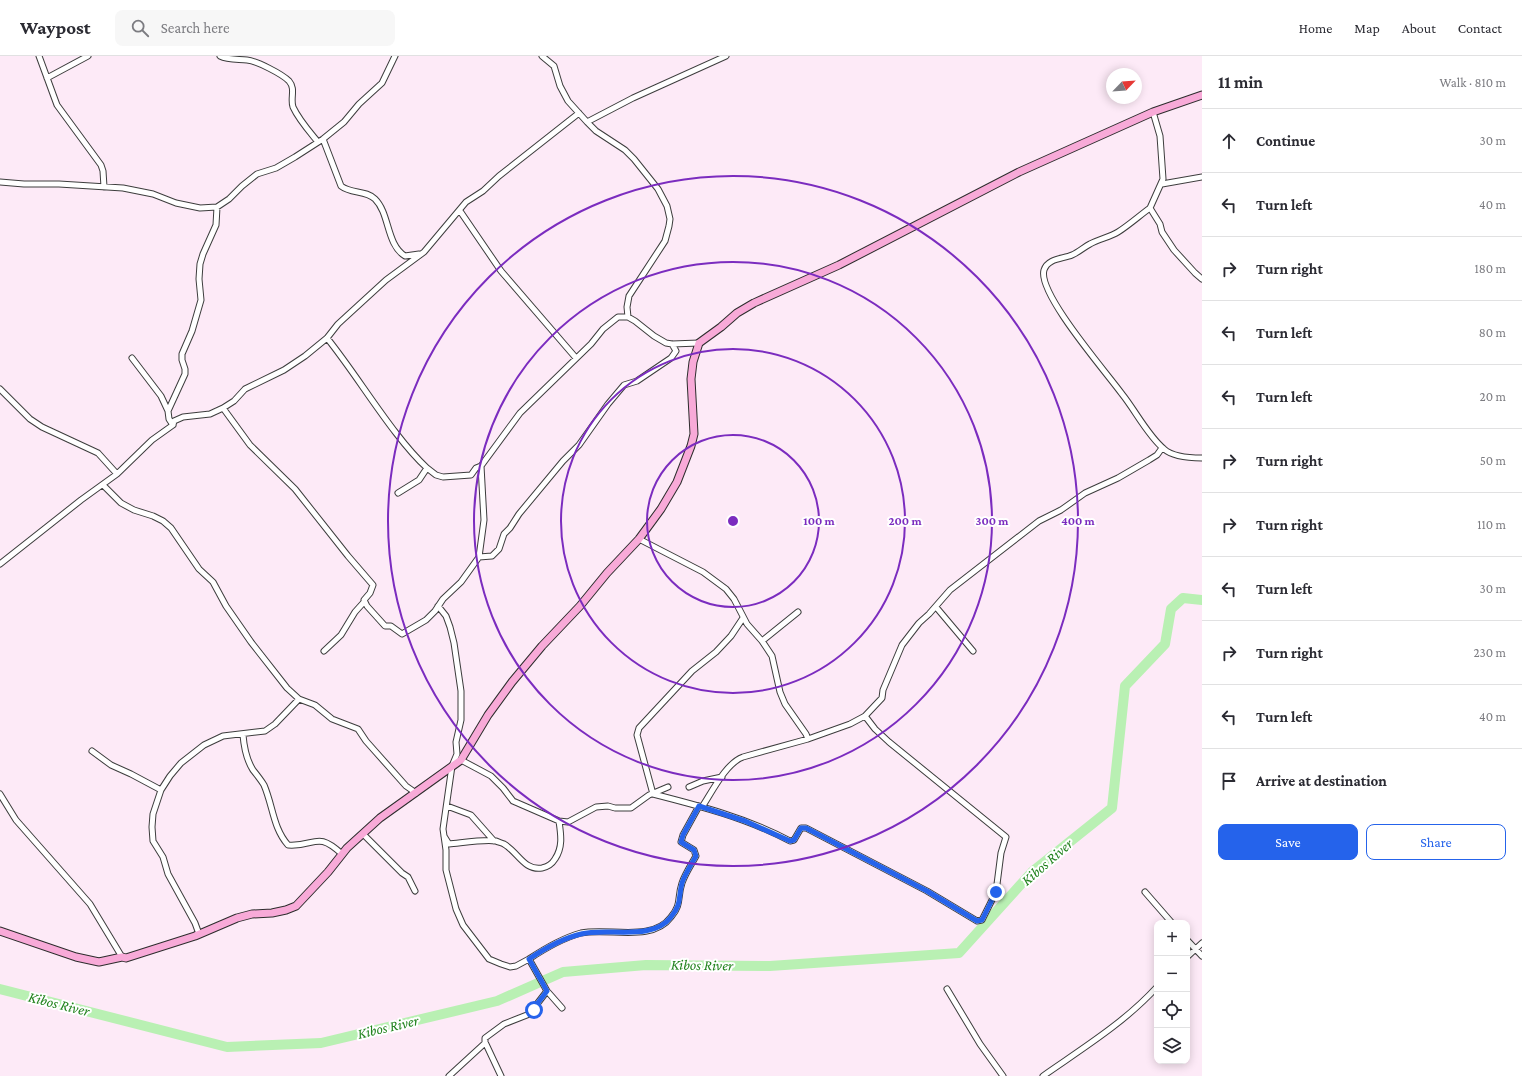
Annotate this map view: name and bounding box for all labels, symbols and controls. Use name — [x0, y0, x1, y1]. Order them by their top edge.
search box — [115, 10, 395, 46]
text: Waypost — [20, 17, 91, 38]
icon: search — [129, 17, 151, 39]
text: Search here — [161, 20, 229, 36]
text: Home — [1299, 20, 1332, 36]
text: Map — [1354, 20, 1380, 36]
text: About — [1402, 20, 1436, 36]
text: Contact — [1458, 20, 1502, 36]
north arrow — [1106, 68, 1142, 104]
text: 11 min — [1218, 73, 1263, 92]
text: Walk · 810 m — [1439, 75, 1506, 90]
icon: ahead — [1218, 130, 1240, 152]
text: Continue — [1256, 133, 1315, 149]
text: 30 m — [1480, 133, 1506, 148]
icon: left — [1218, 194, 1240, 216]
text: Turn left — [1256, 197, 1312, 213]
text: 40 m — [1479, 197, 1506, 212]
icon: right — [1218, 258, 1240, 280]
text: Turn right — [1256, 261, 1323, 277]
text: 180 m — [1474, 261, 1506, 276]
icon: left — [1218, 322, 1240, 344]
text: Turn left — [1256, 325, 1312, 341]
text: 80 m — [1479, 325, 1506, 340]
icon: left — [1218, 386, 1240, 408]
text: Turn left — [1256, 389, 1312, 405]
text: 20 m — [1480, 389, 1506, 404]
icon: right — [1218, 450, 1240, 472]
text: Turn right — [1256, 453, 1323, 469]
text: 50 m — [1480, 453, 1506, 468]
centre of rings — [726, 514, 740, 528]
text: 100 m — [803, 514, 836, 528]
text: 200 m — [888, 514, 922, 528]
text: 300 m — [976, 514, 1009, 528]
text: 400 m — [1061, 514, 1096, 528]
icon: right — [1218, 514, 1240, 536]
text: Turn right — [1256, 517, 1323, 533]
text: 110 m — [1477, 517, 1506, 532]
icon: left — [1218, 578, 1240, 600]
text: Turn left — [1256, 581, 1312, 597]
text: 30 m — [1480, 581, 1506, 596]
icon: right — [1218, 642, 1240, 664]
text: Turn right — [1256, 645, 1323, 661]
text: 230 m — [1473, 645, 1506, 660]
icon: left — [1218, 706, 1240, 728]
text: Turn left — [1256, 709, 1312, 725]
text: 40 m — [1479, 709, 1506, 724]
icon: arrive — [1218, 770, 1240, 792]
text: Arrive at destination — [1256, 773, 1387, 789]
button: Save — [1218, 824, 1358, 860]
button: Share — [1366, 824, 1506, 860]
water label: Kibos River — [1018, 835, 1076, 888]
route end — [987, 883, 1005, 901]
map controls — [1154, 920, 1190, 1064]
button: + — [1154, 920, 1190, 956]
water label: Kibos River — [671, 956, 734, 974]
button: − — [1154, 956, 1190, 992]
water label: Kibos River — [27, 989, 92, 1019]
button: locate — [1154, 992, 1190, 1028]
route start — [525, 1001, 543, 1019]
water label: Kibos River — [356, 1012, 421, 1042]
button: layers — [1154, 1028, 1190, 1064]

